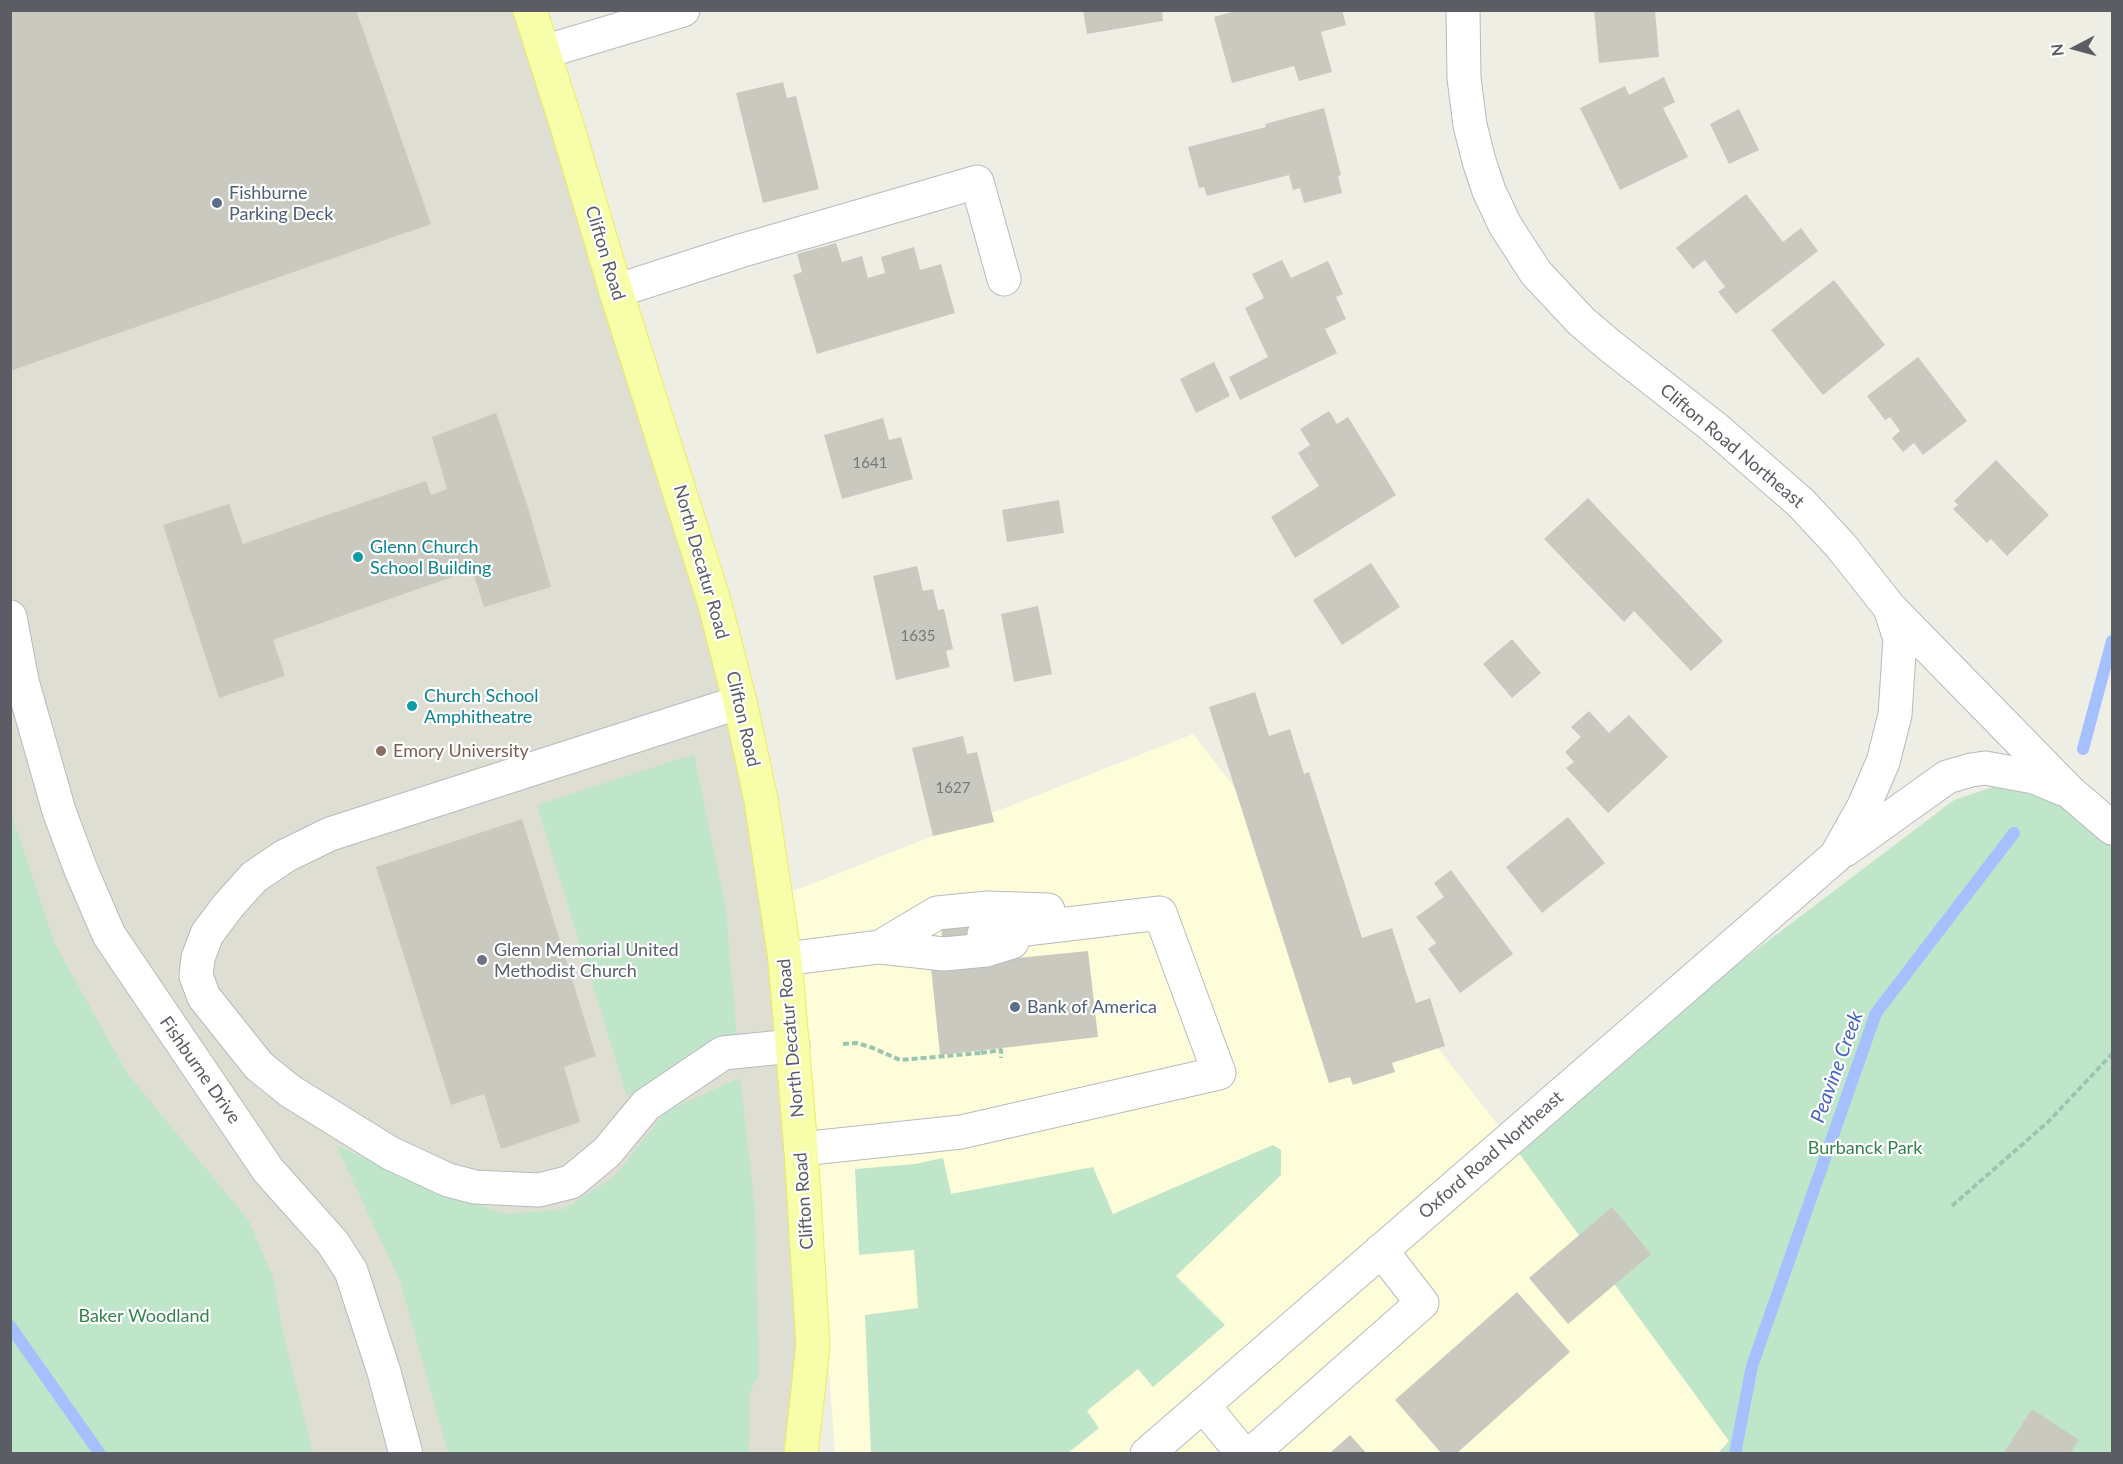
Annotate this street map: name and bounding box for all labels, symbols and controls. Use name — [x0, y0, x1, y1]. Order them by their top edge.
north arrow — [2045, 18, 2105, 78]
text: N — [2047, 43, 2067, 57]
place label: Fishburne Parking Deck — [229, 182, 333, 224]
marker: Fishburne Parking Deck — [210, 196, 224, 210]
street label: Clifton Road — [580, 203, 630, 303]
street label: Clifton Road Northeast — [1655, 379, 1809, 513]
house number: 1641 — [853, 454, 887, 472]
street label: North Decatur Road — [669, 482, 733, 642]
place label: Glenn Church School Building — [370, 536, 491, 578]
marker: Glenn Church School Building — [351, 550, 365, 564]
house number: 1635 — [901, 627, 935, 645]
street label: Clifton Road — [721, 669, 765, 769]
place label: Church School Amphitheatre — [424, 685, 539, 728]
marker: Church School Amphitheatre — [405, 699, 419, 713]
place label: Emory University — [393, 740, 529, 762]
marker: Emory University — [374, 744, 388, 758]
house number: 1627 — [936, 779, 970, 797]
place label: Glenn Memorial United Methodist Church — [494, 939, 678, 982]
marker: Glenn Memorial United Methodist Church — [475, 953, 489, 967]
street label: North Decatur Road — [773, 958, 809, 1118]
place label: Bank of America — [1027, 996, 1157, 1018]
marker: Bank of America — [1008, 1000, 1022, 1014]
water label: Peavine Creek — [1806, 1008, 1868, 1126]
street label: Fishburne Drive — [155, 1012, 245, 1128]
street label: Oxford Road Northeast — [1414, 1086, 1568, 1224]
park label: Burbanck Park — [1808, 1137, 1922, 1159]
street label: Clifton Road — [790, 1152, 818, 1250]
park label: Baker Woodland — [78, 1305, 210, 1327]

